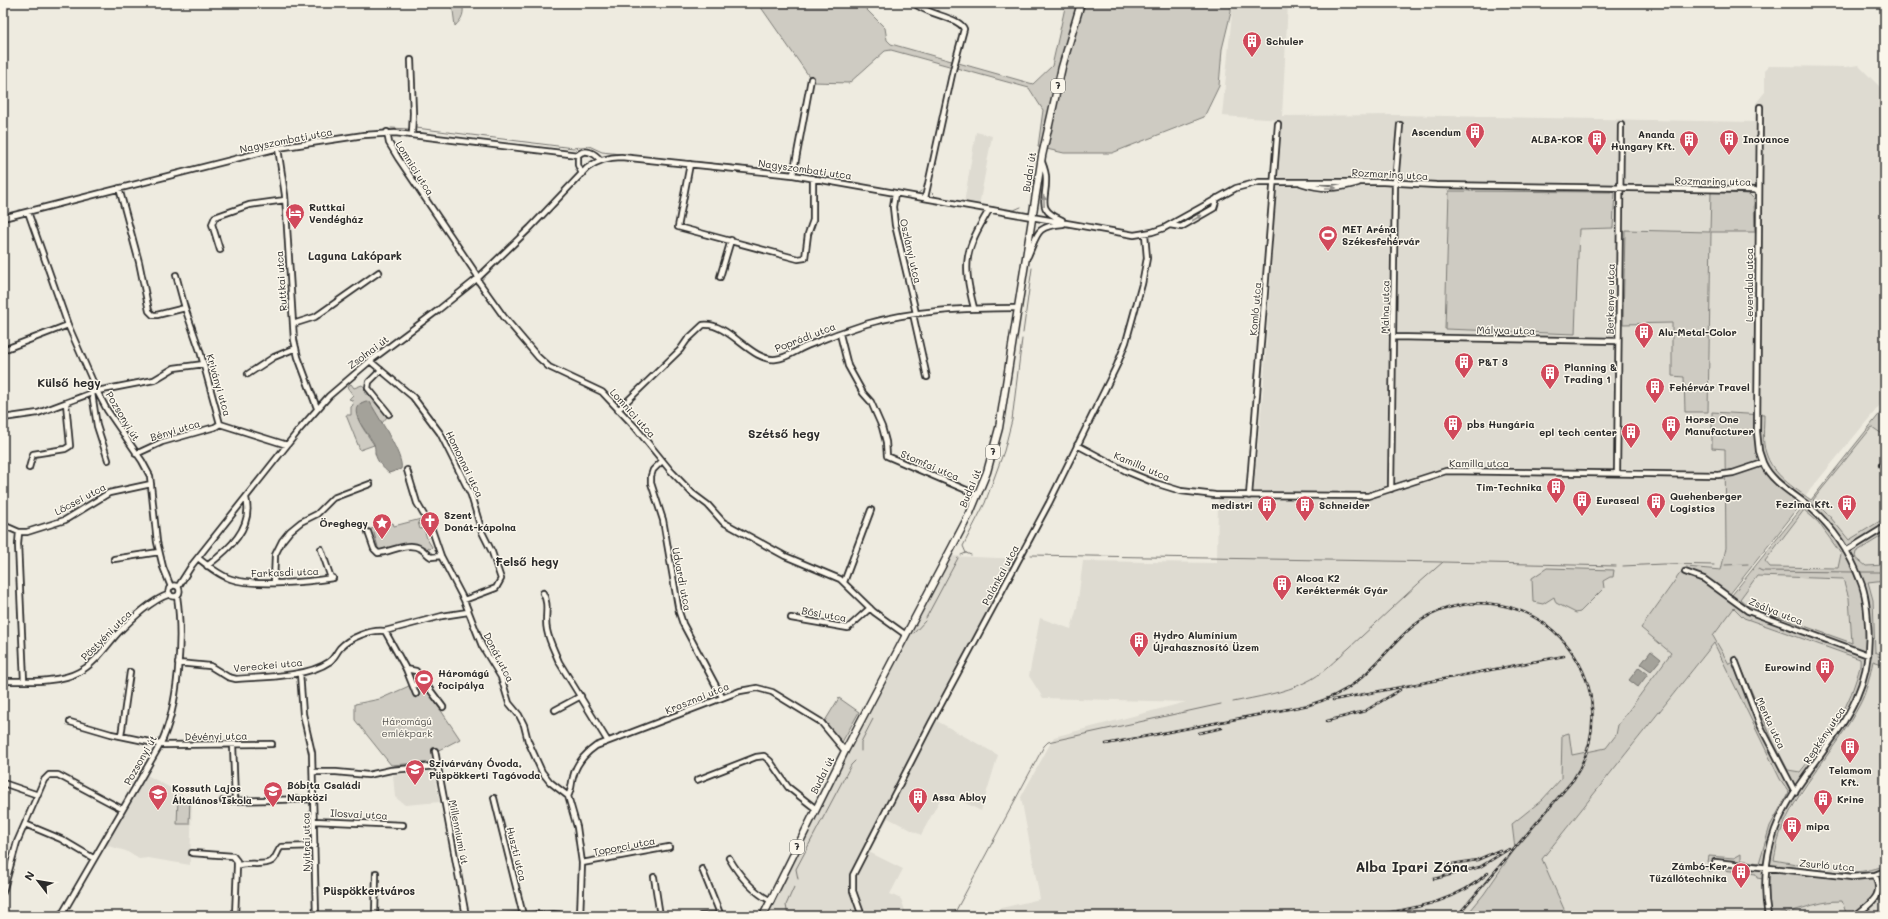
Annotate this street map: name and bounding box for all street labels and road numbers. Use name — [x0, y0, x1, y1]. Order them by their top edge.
road number: 7 — [1051, 79, 1065, 93]
street label: Nagyszombati utca — [238, 124, 334, 156]
street label: Lomnici utca — [393, 138, 437, 198]
street label: Budai út — [1019, 151, 1039, 193]
street label: Nagyszombati utca — [757, 156, 853, 182]
street label: Rozmaring utca — [1351, 165, 1429, 183]
street label: Rozmaring utca — [1675, 173, 1751, 189]
street label: Oszlányi utca — [897, 217, 925, 285]
street label: Levendula utca — [1742, 248, 1756, 322]
street label: Ruttkai utca — [272, 250, 290, 312]
street label: Berkenye utca — [1602, 263, 1618, 335]
street label: Málna utca — [1378, 280, 1392, 334]
street label: Komló utca — [1246, 282, 1264, 336]
street label: Poprádi utca — [773, 319, 837, 355]
street label: Mályva utca — [1477, 322, 1535, 338]
street label: Zsolnai út — [345, 332, 391, 372]
street label: Kriványi utca — [203, 352, 235, 418]
street label: Lomnici utca — [607, 385, 659, 441]
street label: Pozsonyi út — [103, 389, 143, 443]
street label: Bényi utca — [148, 416, 202, 444]
street label: Homonnai utca — [443, 428, 487, 500]
road number: 7 — [986, 445, 1000, 459]
street label: Stomfai utca — [899, 446, 961, 484]
street label: Kamilla utca — [1112, 448, 1172, 484]
street label: Kamilla utca — [1449, 456, 1509, 470]
street label: Budai út — [956, 467, 984, 509]
street label: Lőcsei utca — [52, 480, 108, 518]
street label: Palánkai utca — [978, 542, 1022, 608]
street label: Udvardi utca — [669, 546, 695, 612]
street label: Farkasdi utca — [251, 564, 319, 580]
street label: Zsálya utca — [1747, 594, 1805, 628]
street label: Bősi utca — [801, 603, 847, 625]
street label: Pöstyéni utca — [78, 607, 134, 663]
street label: Donát utca — [480, 630, 518, 684]
street label: Vereckei utca — [233, 655, 303, 675]
street label: Krasznai utca — [663, 679, 731, 717]
street label: Menta utca — [1753, 695, 1789, 751]
street label: Repkény utca — [1800, 704, 1848, 766]
street label: Dévényi utca — [184, 728, 248, 744]
street label: Pozsonyi út — [120, 733, 160, 787]
street label: Budai út — [807, 754, 837, 796]
street label: Millenniumi út — [446, 798, 472, 866]
street label: Ilosvai utca — [330, 806, 388, 822]
street label: Nyitrai utca — [298, 812, 314, 872]
street label: Huszti utca — [503, 825, 531, 883]
street label: Toporci utca — [592, 833, 656, 859]
road number: 7 — [790, 840, 804, 854]
street label: Zsurló utca — [1799, 856, 1855, 874]

